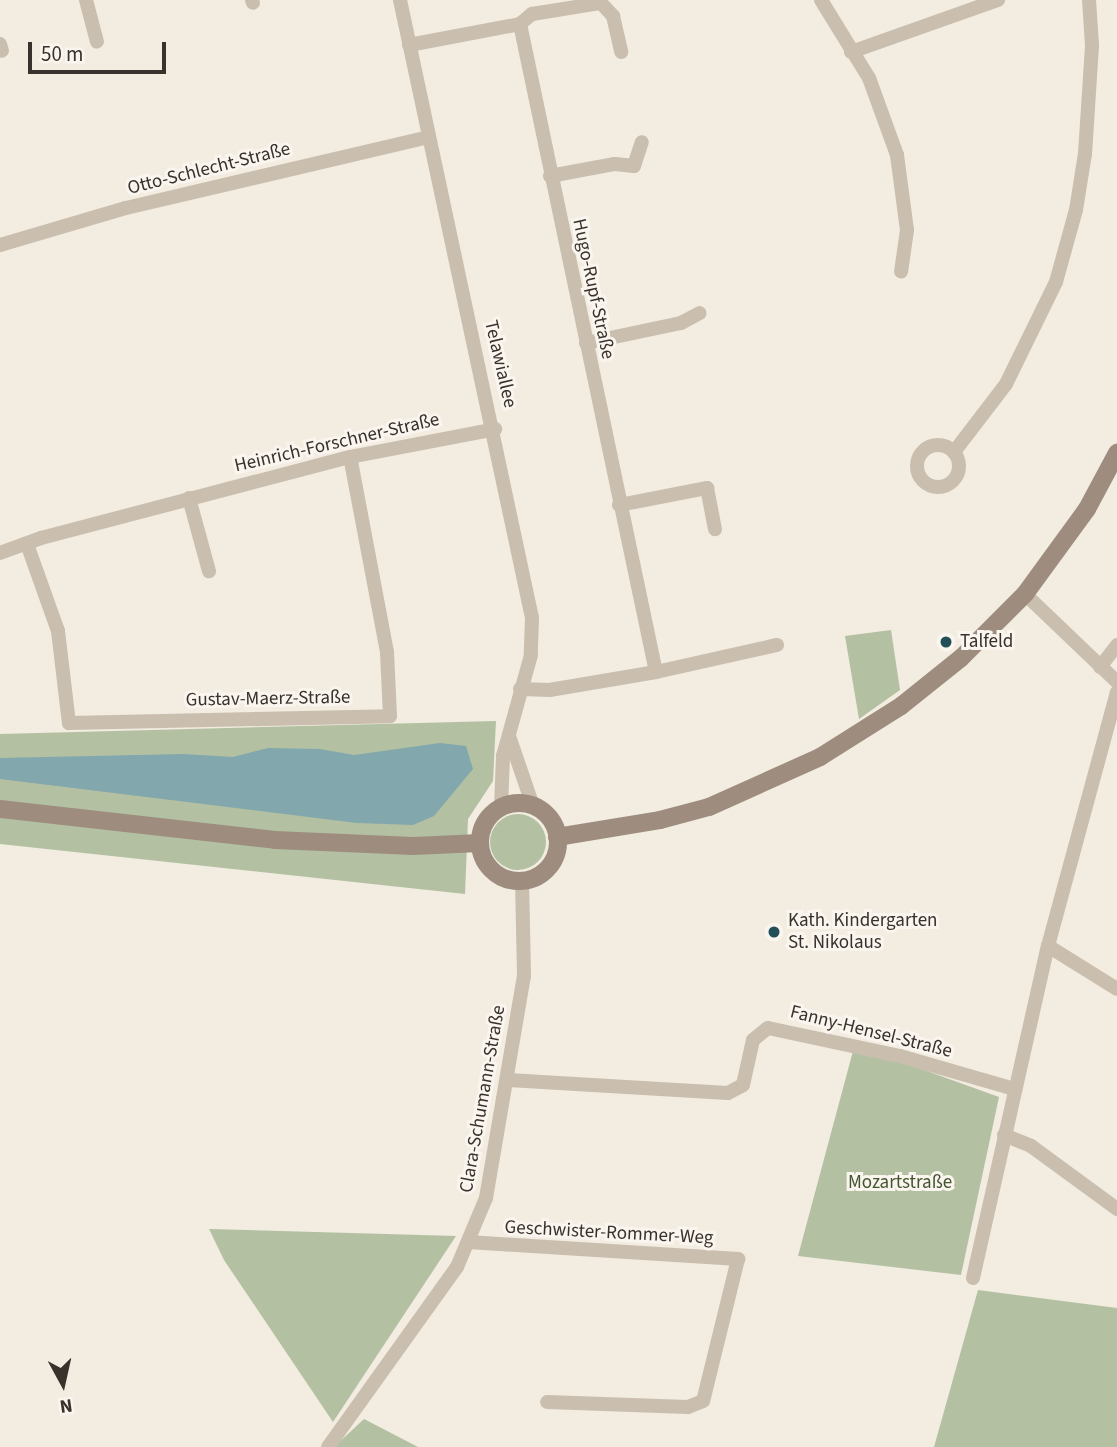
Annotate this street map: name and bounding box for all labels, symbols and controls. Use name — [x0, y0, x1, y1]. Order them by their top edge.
scale bar — [32, 28, 170, 72]
text: 50 m — [41, 39, 83, 69]
street label: Otto-Schlecht-Straße — [125, 138, 293, 200]
street label: Hugo-Rupf-Straße — [567, 217, 619, 361]
street label: Telawiallee — [479, 318, 521, 410]
street label: Heinrich-Forschner-Straße — [232, 408, 442, 478]
place label: Talfeld — [960, 631, 1013, 653]
marker: Talfeld — [938, 634, 954, 650]
street label: Gustav-Maerz-Straße — [185, 686, 351, 712]
place label: Kath. Kindergarten St. Nikolaus — [788, 910, 937, 954]
marker: Kath. Kindergarten St. Nikolaus — [766, 924, 782, 940]
street label: Fanny-Hensel-Straße — [788, 1001, 954, 1063]
street label: Clara-Schumann-Straße — [455, 1003, 511, 1195]
park label: Mozartstraße — [848, 1172, 952, 1194]
street label: Geschwister-Rommer-Weg — [504, 1216, 714, 1250]
north arrow — [28, 1349, 98, 1419]
text: N — [58, 1391, 74, 1420]

